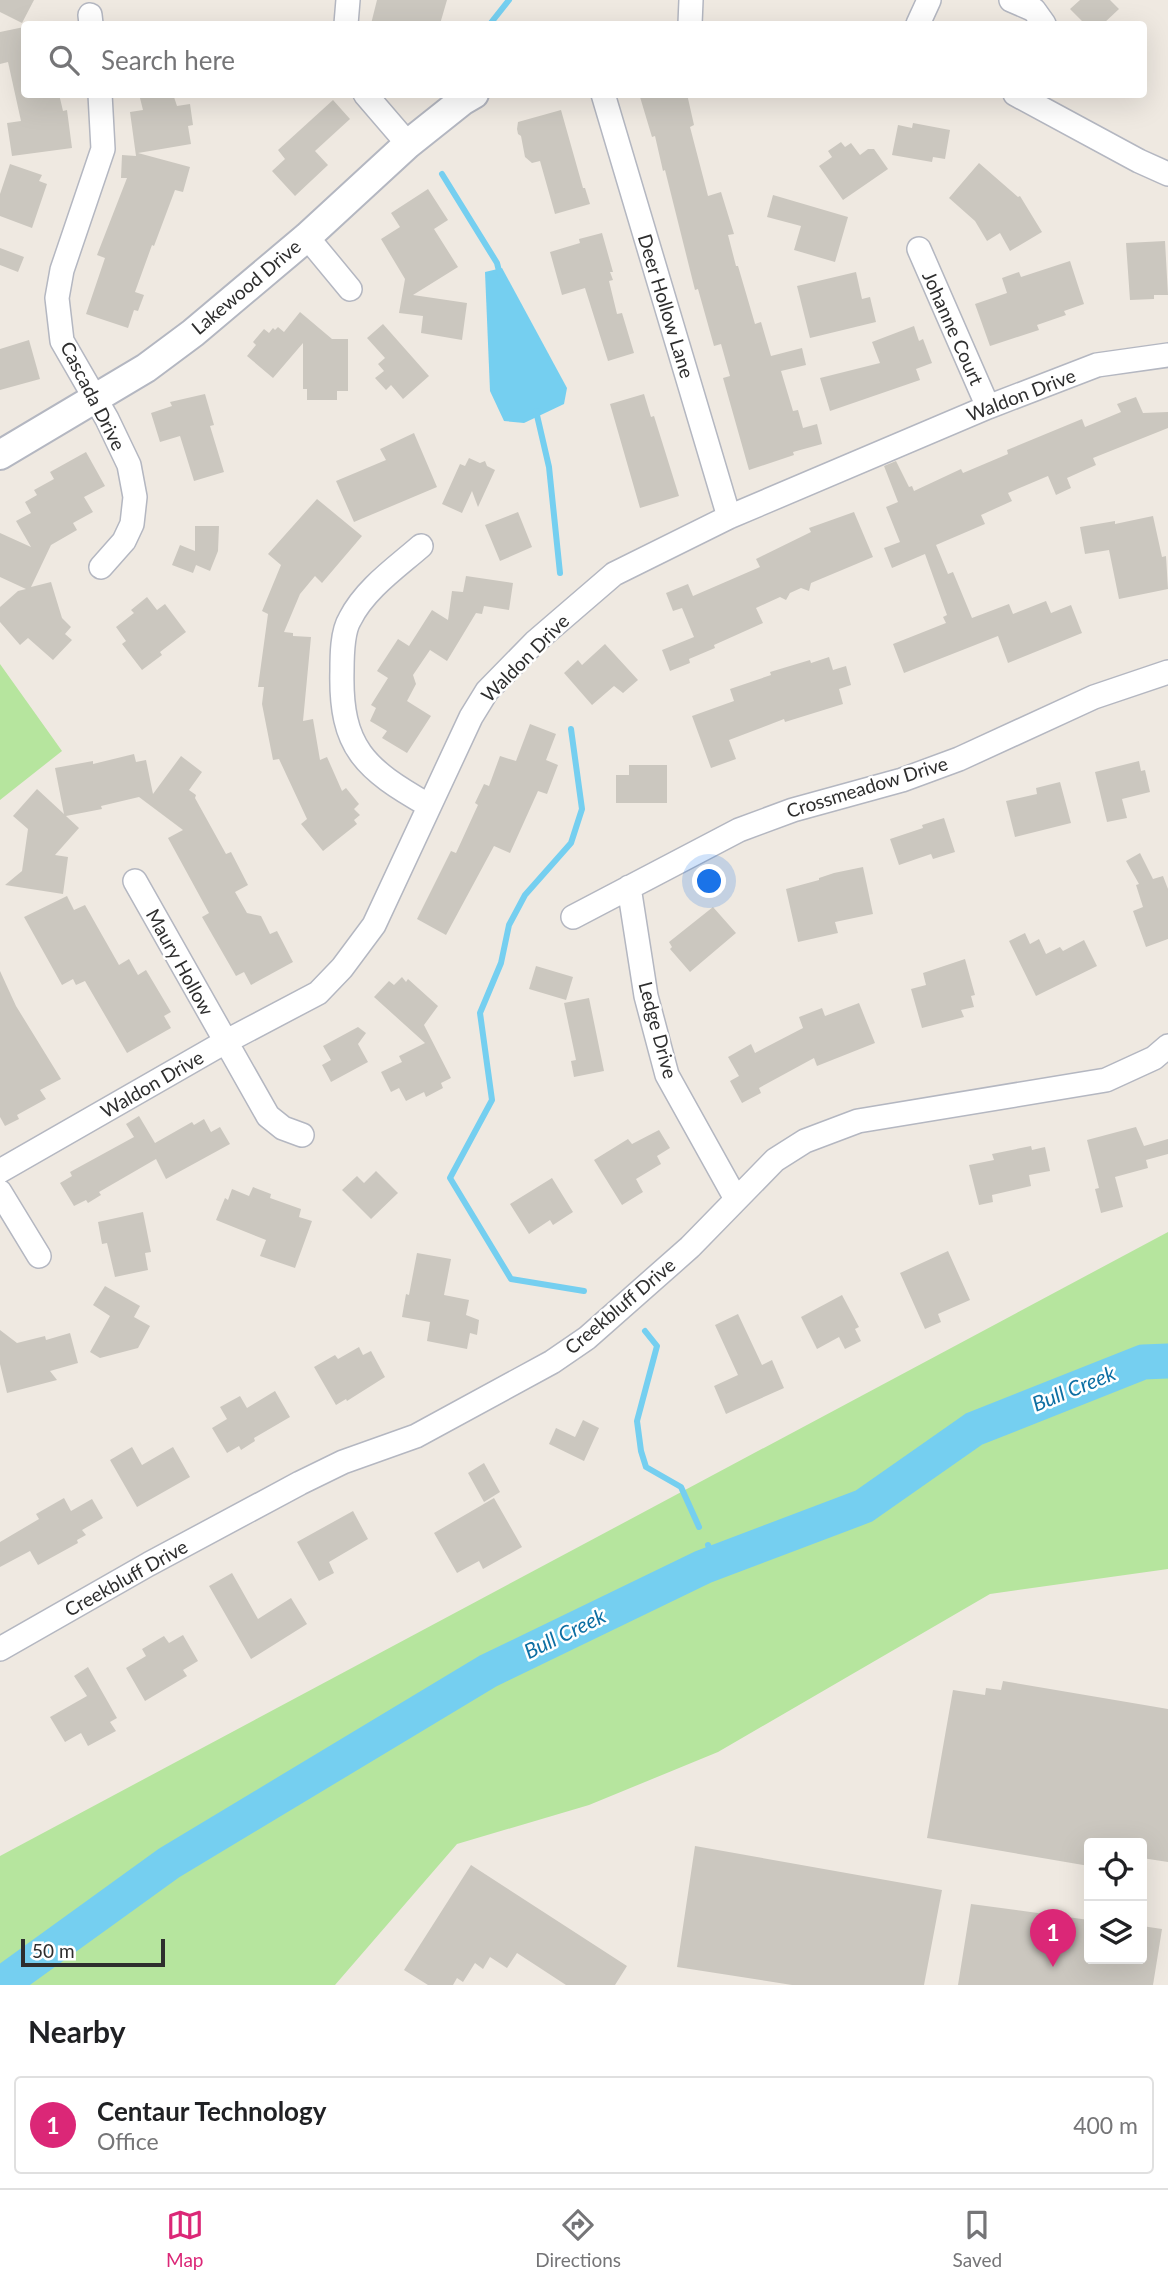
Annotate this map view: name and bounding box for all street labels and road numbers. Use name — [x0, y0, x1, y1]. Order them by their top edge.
street label: Deer Hollow Lane — [634, 231, 699, 381]
street label: Lakewood Drive — [186, 234, 305, 339]
street label: Johanne Court — [918, 267, 989, 388]
street label: Cascada Drive — [56, 337, 131, 454]
street label: Waldon Drive — [963, 363, 1078, 426]
street label: Waldon Drive — [476, 609, 573, 706]
street label: Crossmeadow Drive — [783, 751, 950, 822]
street label: Maury Hollow — [142, 905, 219, 1019]
street label: Ledge Drive — [634, 979, 682, 1081]
street label: Waldon Drive — [96, 1045, 207, 1122]
street label: Creekbluff Drive — [560, 1253, 680, 1358]
street label: Creekbluff Drive — [60, 1534, 191, 1621]

